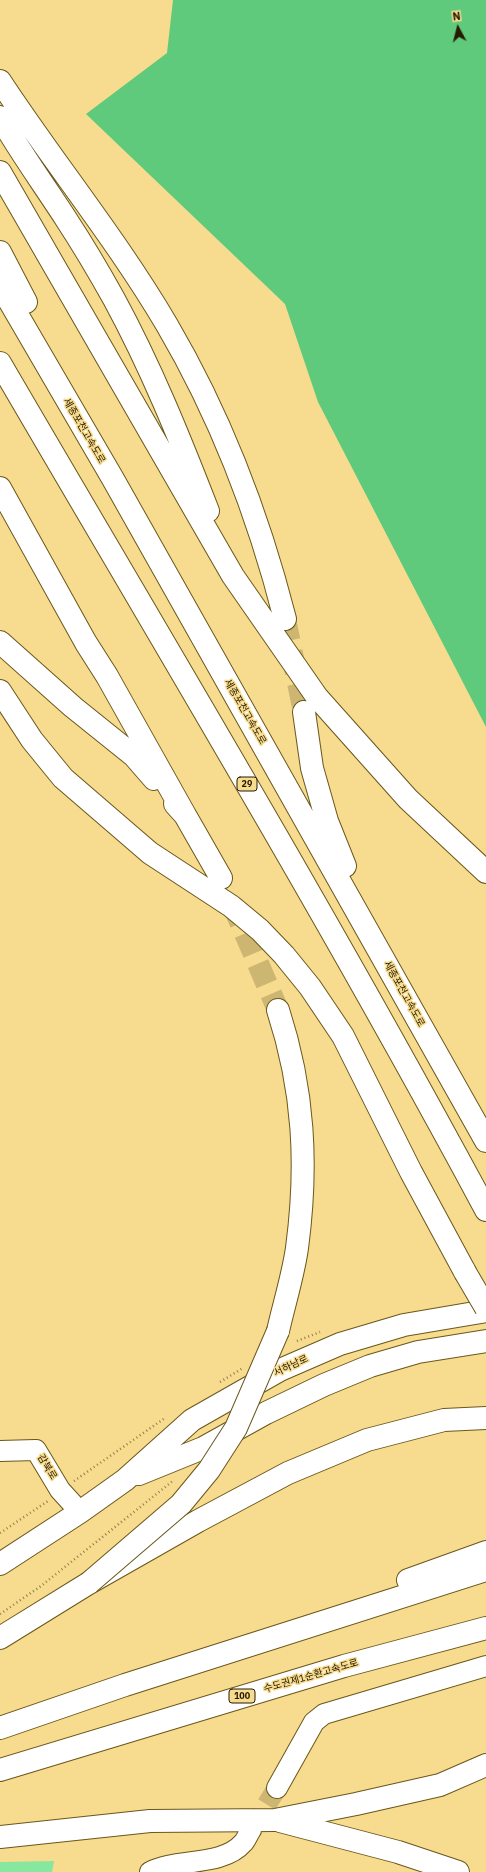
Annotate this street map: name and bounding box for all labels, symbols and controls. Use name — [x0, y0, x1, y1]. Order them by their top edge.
north arrow — [438, 8, 478, 48]
text: N — [452, 9, 461, 24]
street label: 세종포천고속도로 — [60, 396, 108, 466]
street label: 세종포천고속도로 — [221, 677, 269, 747]
road number: 29 — [237, 777, 257, 791]
street label: 세종포천고속도로 — [381, 959, 427, 1029]
street label: 서하남로 — [272, 1353, 310, 1379]
street label: 감북로 — [35, 1452, 59, 1482]
street label: 수도권제1순환고속도로 — [262, 1657, 360, 1695]
road number: 100 — [229, 1689, 255, 1703]

